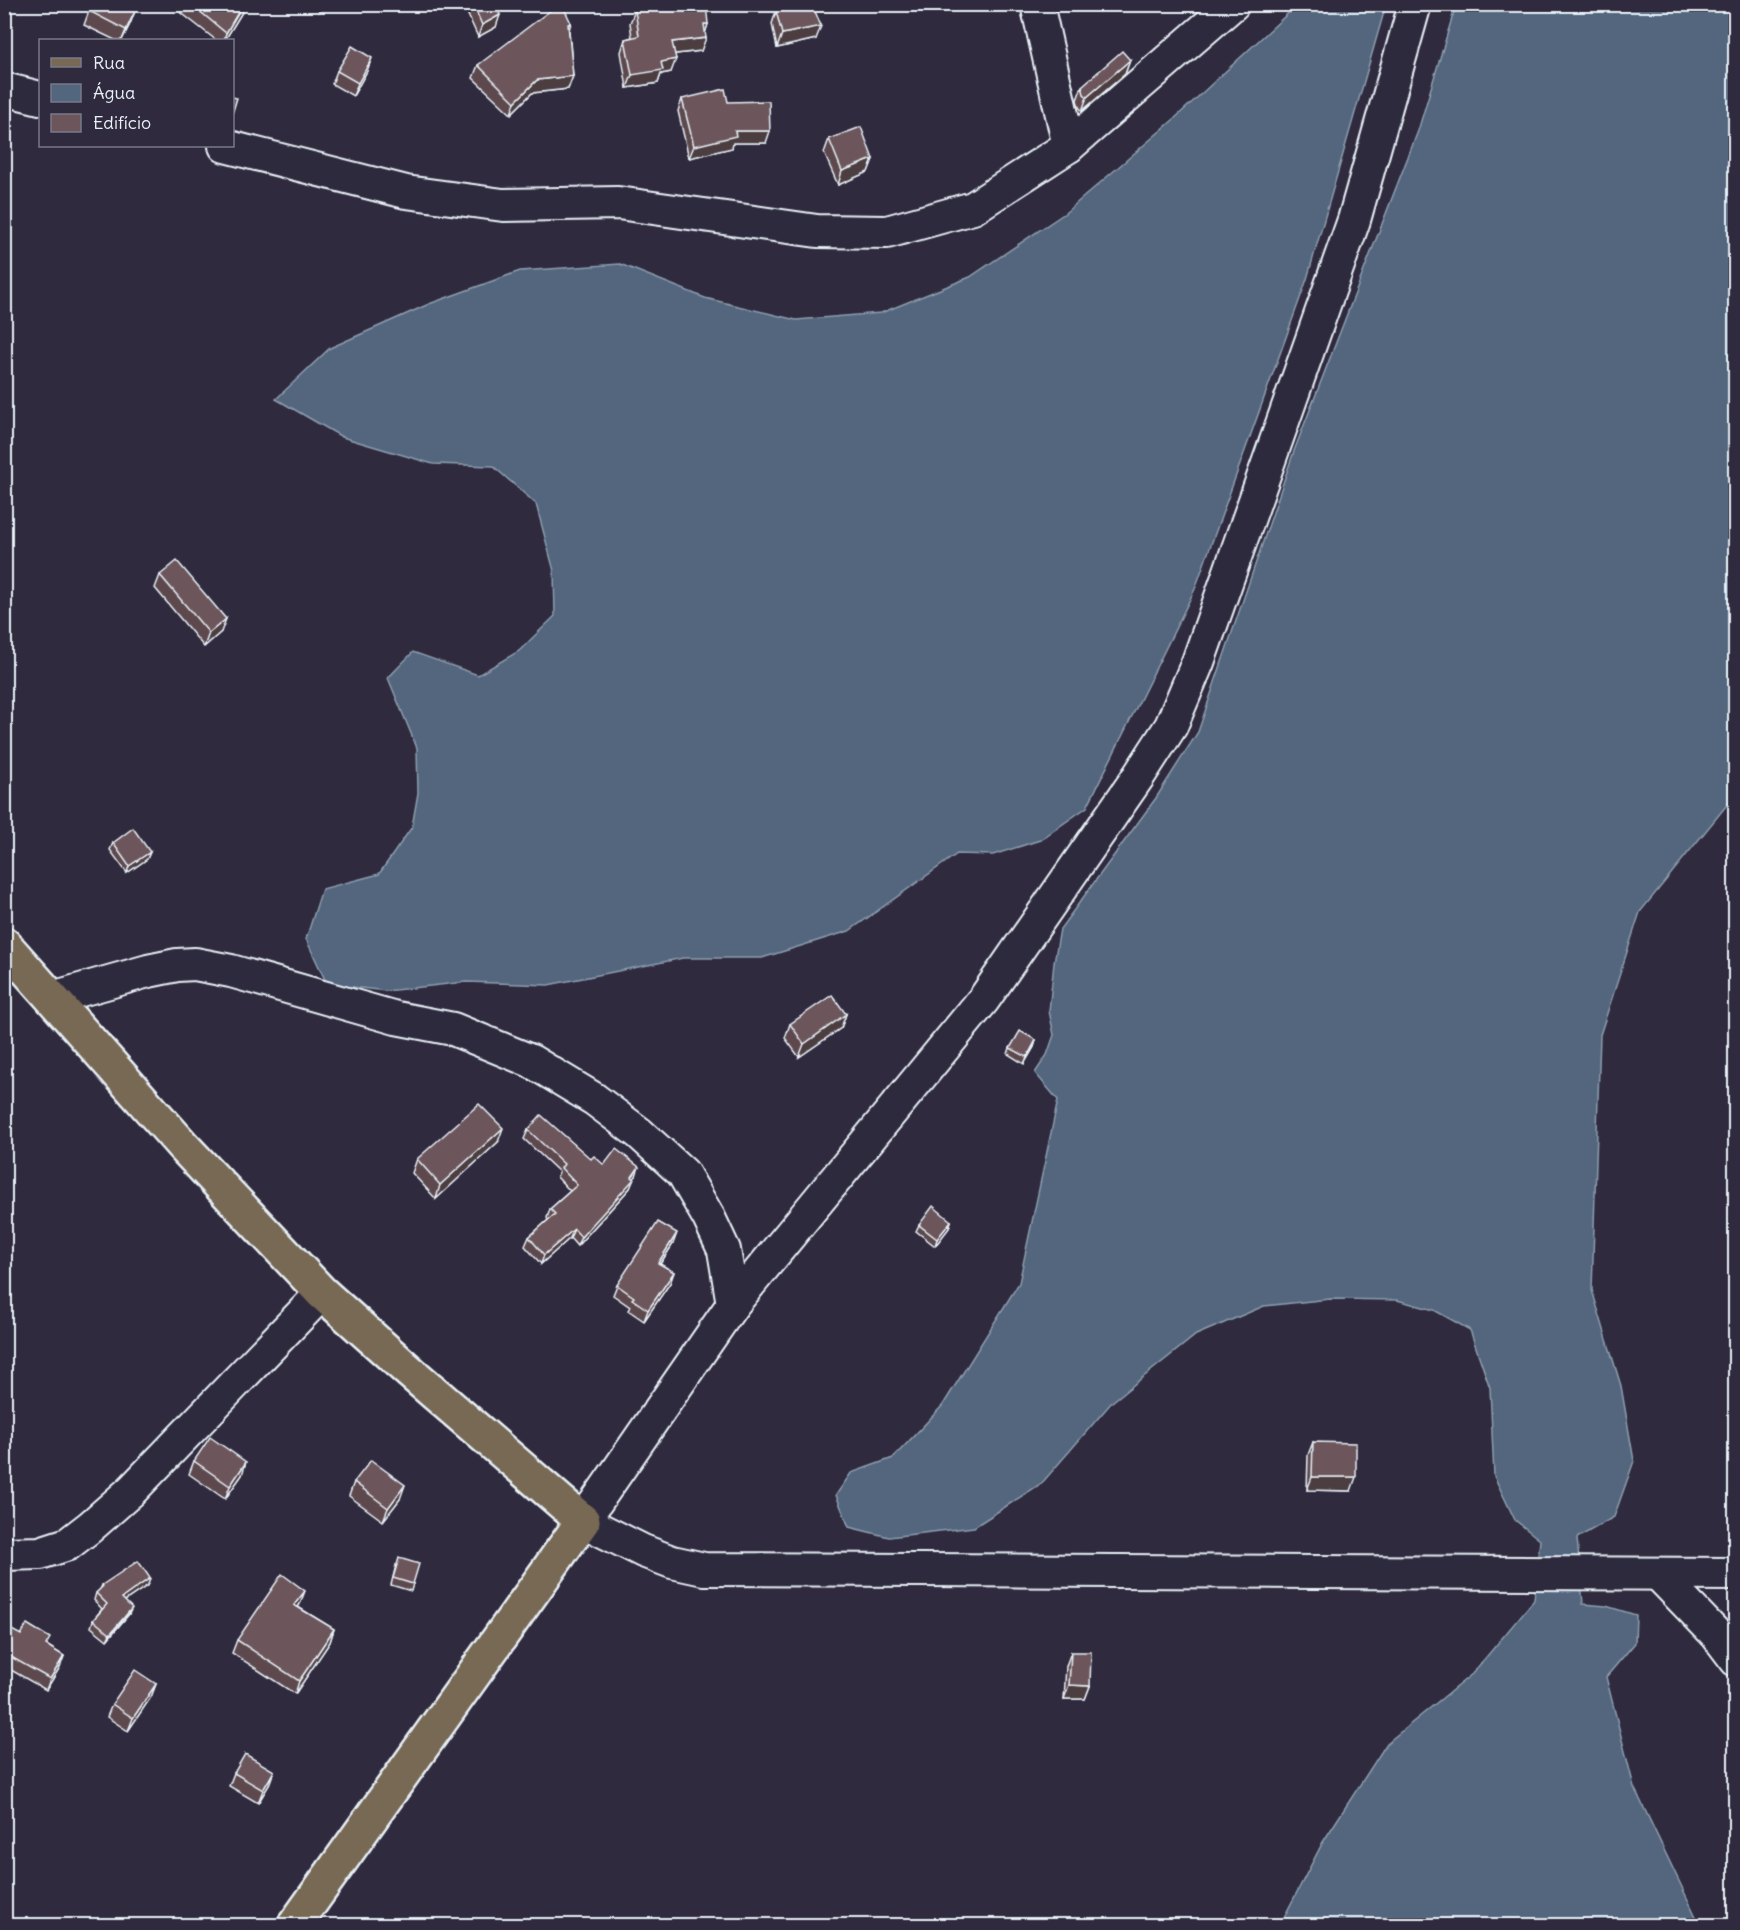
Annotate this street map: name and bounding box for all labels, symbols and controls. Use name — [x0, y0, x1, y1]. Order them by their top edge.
legend — [39, 39, 234, 147]
text: Rua — [93, 51, 125, 74]
text: Água — [93, 81, 135, 104]
text: Edifício — [93, 111, 151, 134]

